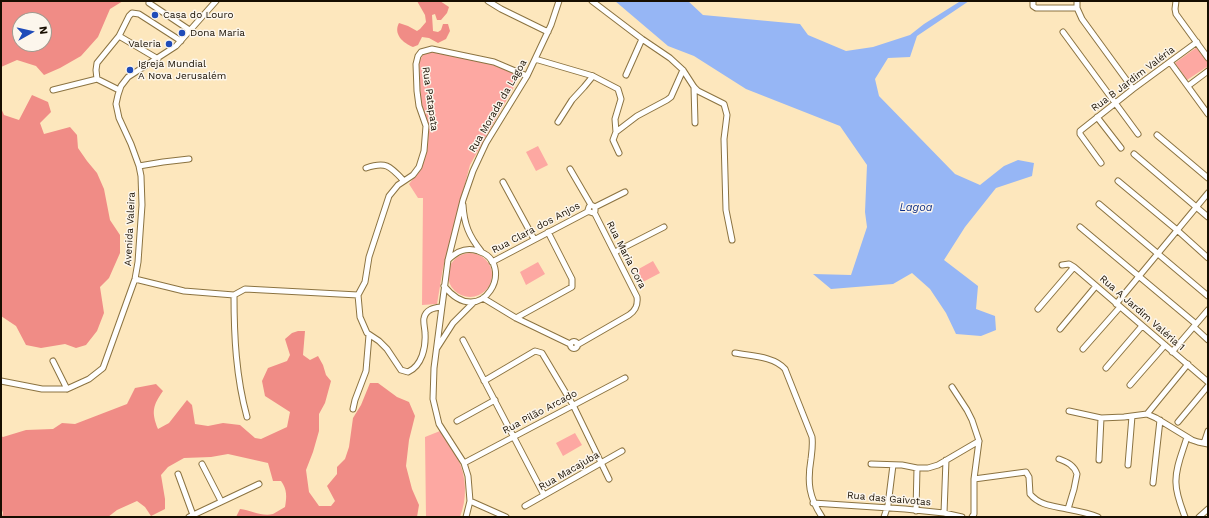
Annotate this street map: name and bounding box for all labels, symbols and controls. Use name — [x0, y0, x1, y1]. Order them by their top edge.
place label: Casa do Louro — [163, 9, 233, 21]
marker: Casa do Louro — [150, 10, 160, 20]
north arrow — [12, 12, 52, 52]
text: N — [36, 25, 50, 35]
place label: Dona Maria — [190, 27, 245, 39]
marker: Dona Maria — [177, 28, 187, 38]
place label: Valeria — [128, 38, 161, 50]
marker: Valeria — [164, 39, 174, 49]
street label: Rua B Jardim Valéria — [1089, 44, 1177, 114]
street label: Rua Morada da Lagoa — [467, 57, 529, 155]
place label: Igreja Mundial A Nova Jerusalém — [138, 58, 226, 82]
marker: Igreja Mundial A Nova Jerusalém — [125, 65, 135, 75]
street label: Rua Patapata — [420, 66, 440, 132]
street label: Avenida Valeira — [122, 192, 138, 266]
street label: Rua Clara dos Anjos — [490, 200, 582, 256]
water label: Lagoa — [899, 201, 933, 215]
street label: Rua Maria Cora — [604, 219, 648, 291]
street label: Rua A Jardim Valéria 1 — [1097, 273, 1187, 353]
street label: Rua Pilão Arcado — [501, 387, 579, 437]
street label: Rua Macajuba — [537, 449, 601, 493]
street label: Rua das Gaivotas — [847, 489, 931, 509]

